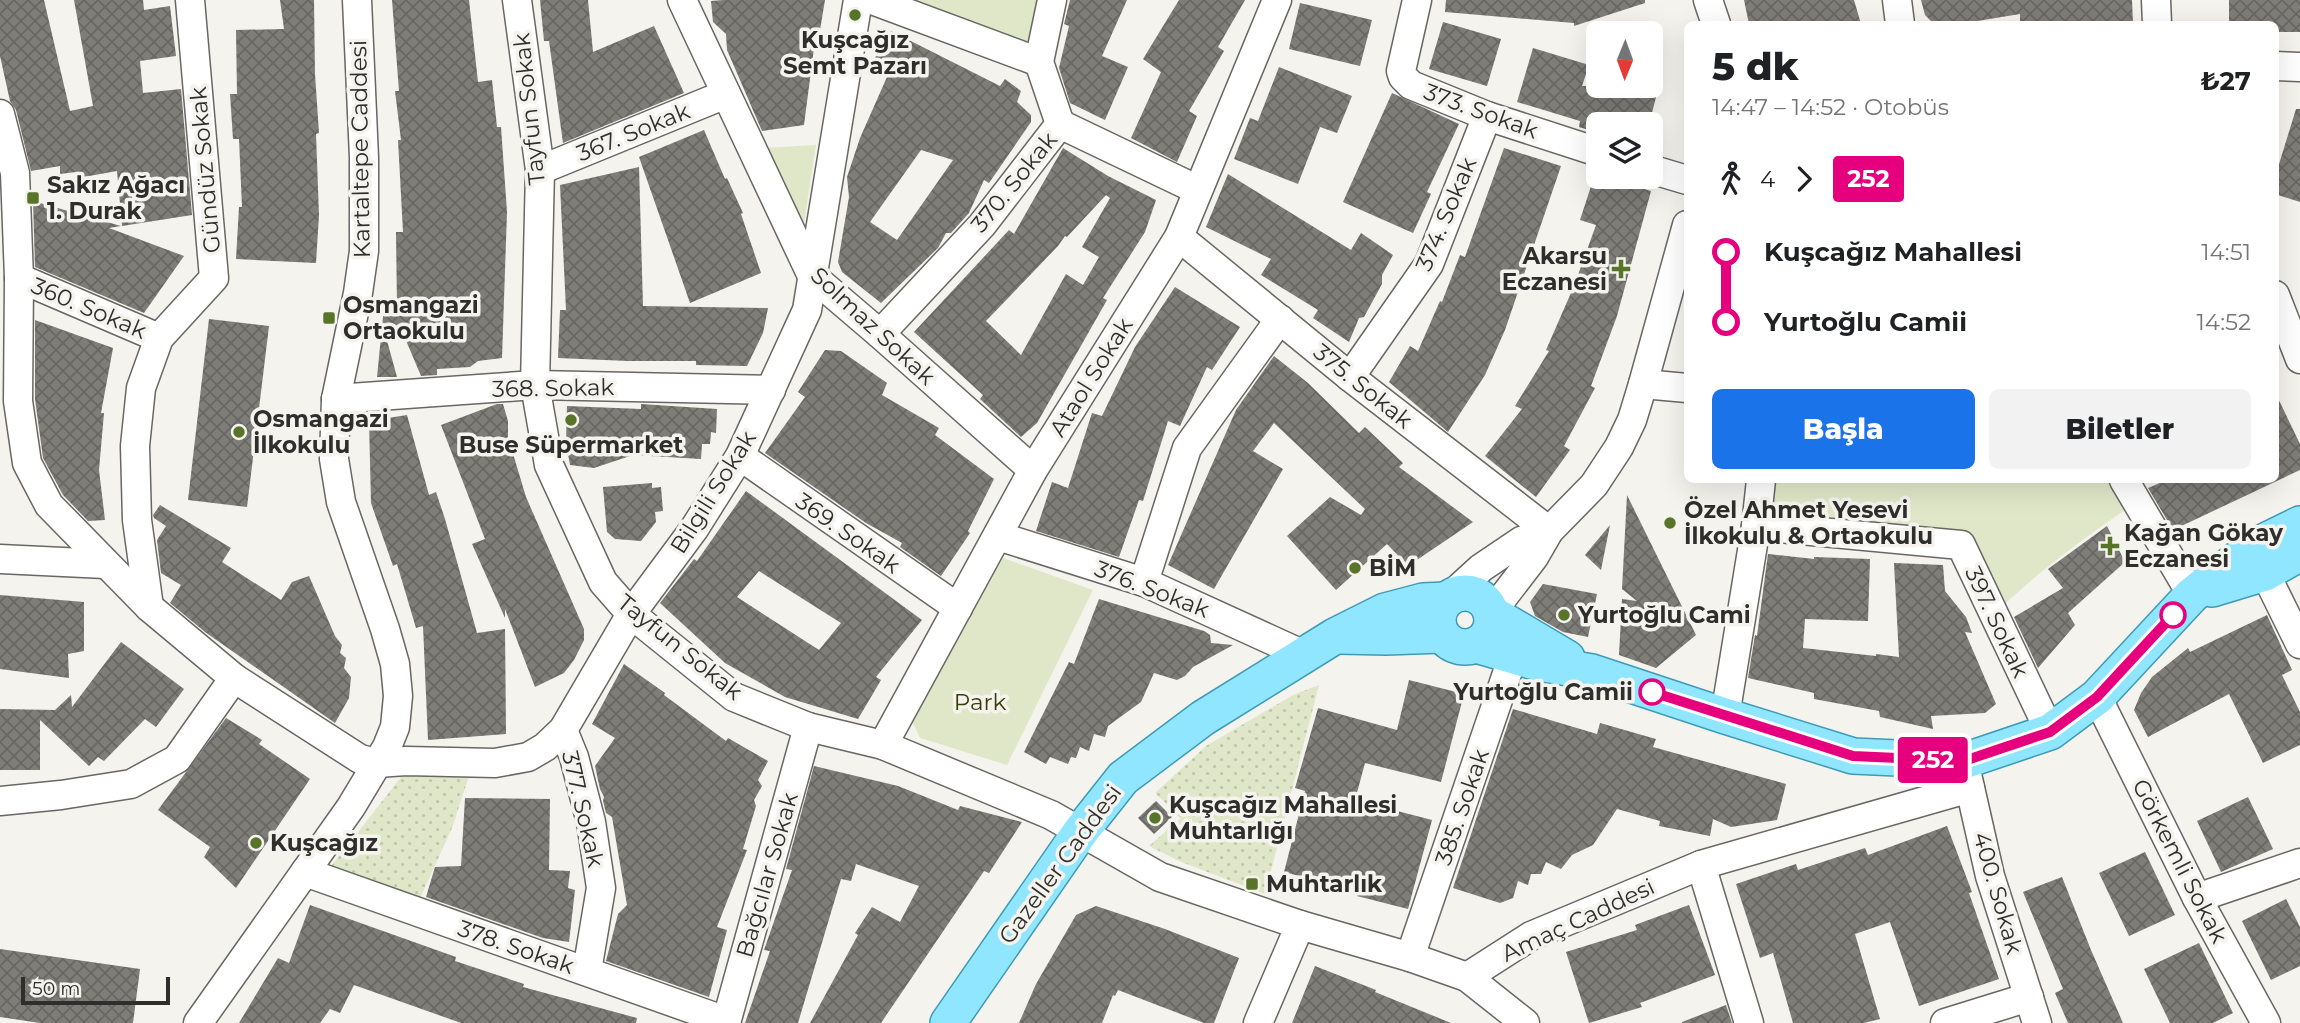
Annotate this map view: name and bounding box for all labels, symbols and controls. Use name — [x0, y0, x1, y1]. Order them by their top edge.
marker: Kuşcağız Semt Pazarı — [847, 7, 863, 23]
north arrow — [1586, 21, 1662, 98]
map controls — [1586, 21, 1663, 189]
place label: Kuşcağız Semt Pazarı — [783, 26, 927, 80]
street label: Tayfun Sokak — [507, 32, 551, 186]
street label: Kartaltepe Caddesi — [344, 40, 376, 258]
text: 5 dk — [1712, 43, 1798, 90]
text: ₺27 — [2201, 65, 2251, 97]
street label: 373. Sokak — [1420, 77, 1542, 145]
street label: Gündüz Sokak — [184, 85, 226, 254]
text: 14:47 – 14:52 · Otobüs — [1712, 93, 1949, 121]
street label: 367. Sokak — [572, 97, 694, 167]
button: layers — [1586, 112, 1663, 189]
street label: 370. Sokak — [965, 126, 1063, 238]
street label: 374. Sokak — [1410, 153, 1483, 275]
icon: walk — [1712, 160, 1750, 198]
icon: forward — [1785, 160, 1823, 198]
text: 252 — [1847, 164, 1890, 193]
text: 4 — [1760, 165, 1775, 193]
place label: Sakız Ağacı 1. Durak — [47, 171, 185, 225]
marker: Sakız Ağacı 1. Durak — [25, 190, 41, 206]
text: Kuşcağız Mahallesi — [1764, 236, 2022, 268]
text: 14:51 — [2201, 238, 2251, 266]
place label: Akarsu Eczanesi — [1502, 242, 1607, 296]
street label: Solmaz Sokak — [805, 261, 941, 391]
marker: Akarsu Eczanesi — [1613, 261, 1629, 277]
street label: 360. Sokak — [27, 271, 151, 345]
place label: Osmangazi Ortaokulu — [343, 291, 479, 345]
text: Yurtoğlu Camii — [1764, 306, 1967, 338]
text: 14:52 — [2197, 308, 2251, 336]
marker: Osmangazi Ortaokulu — [321, 310, 337, 326]
street label: Ataol Sokak — [1043, 312, 1139, 442]
street label: 375. Sokak — [1308, 338, 1418, 435]
street label: 368. Sokak — [492, 373, 615, 403]
button: Başla — [1712, 389, 1975, 469]
button: Biletler — [1989, 389, 2251, 469]
place label: Osmangazi İlkokulu — [253, 405, 389, 459]
marker: Buse Süpermarket — [563, 412, 579, 428]
marker: Osmangazi İlkokulu — [231, 424, 247, 440]
street label: Bilgili Sokak — [664, 425, 762, 559]
place label: Buse Süpermarket — [459, 431, 683, 459]
street label: 369. Sokak — [790, 487, 906, 579]
place label: Özel Ahmet Yesevi İlkokulu & Ortaokulu — [1684, 496, 1933, 550]
marker: Özel Ahmet Yesevi İlkokulu & Ortaokulu — [1662, 515, 1678, 531]
place label: Kağan Gökay Eczanesi — [2124, 519, 2283, 573]
marker: Kağan Gökay Eczanesi — [2102, 538, 2118, 554]
place label: BİM — [1369, 553, 1416, 582]
street label: 376. Sokak — [1091, 554, 1213, 624]
marker: BİM — [1347, 560, 1363, 576]
street label: 397. Sokak — [1959, 562, 2035, 682]
street label: Tayfun Sokak — [612, 588, 748, 706]
place label: Yurtoğlu Cami — [1577, 601, 1751, 629]
unlabelled marker — [2160, 602, 2186, 628]
marker: Yurtoğlu Cami — [1556, 607, 1572, 623]
place label: Yurtoğlu Camii — [1452, 678, 1633, 706]
marker: Yurtoğlu Camii — [1639, 679, 1665, 705]
park label: Park — [954, 688, 1007, 716]
line badge: 252 — [1893, 737, 1973, 783]
street label: 385. Sokak — [1429, 745, 1495, 869]
text: 252 — [1912, 745, 1954, 774]
street label: 377. Sokak — [556, 748, 610, 870]
street label: Görkemli Sokak — [2127, 774, 2234, 948]
street label: Gazeller Caddesi — [993, 779, 1127, 949]
street label: Bağcılar Sokak — [730, 789, 804, 961]
place label: Kuşcağız Mahallesi Muhtarlığı — [1169, 791, 1397, 845]
marker: Kuşcağız Mahallesi Muhtarlığı — [1147, 810, 1163, 826]
place label: Kuşcağız — [270, 829, 378, 857]
street label: 400. Sokak — [1967, 829, 2029, 958]
marker: Kuşcağız — [248, 835, 264, 851]
place label: Muhtarlık — [1266, 870, 1383, 898]
street label: Amaç Caddesi — [1497, 872, 1659, 968]
marker: Muhtarlık — [1244, 876, 1260, 892]
street label: 378. Sokak — [454, 914, 578, 980]
scale bar — [21, 974, 170, 1006]
text: 50 m — [32, 977, 80, 1000]

